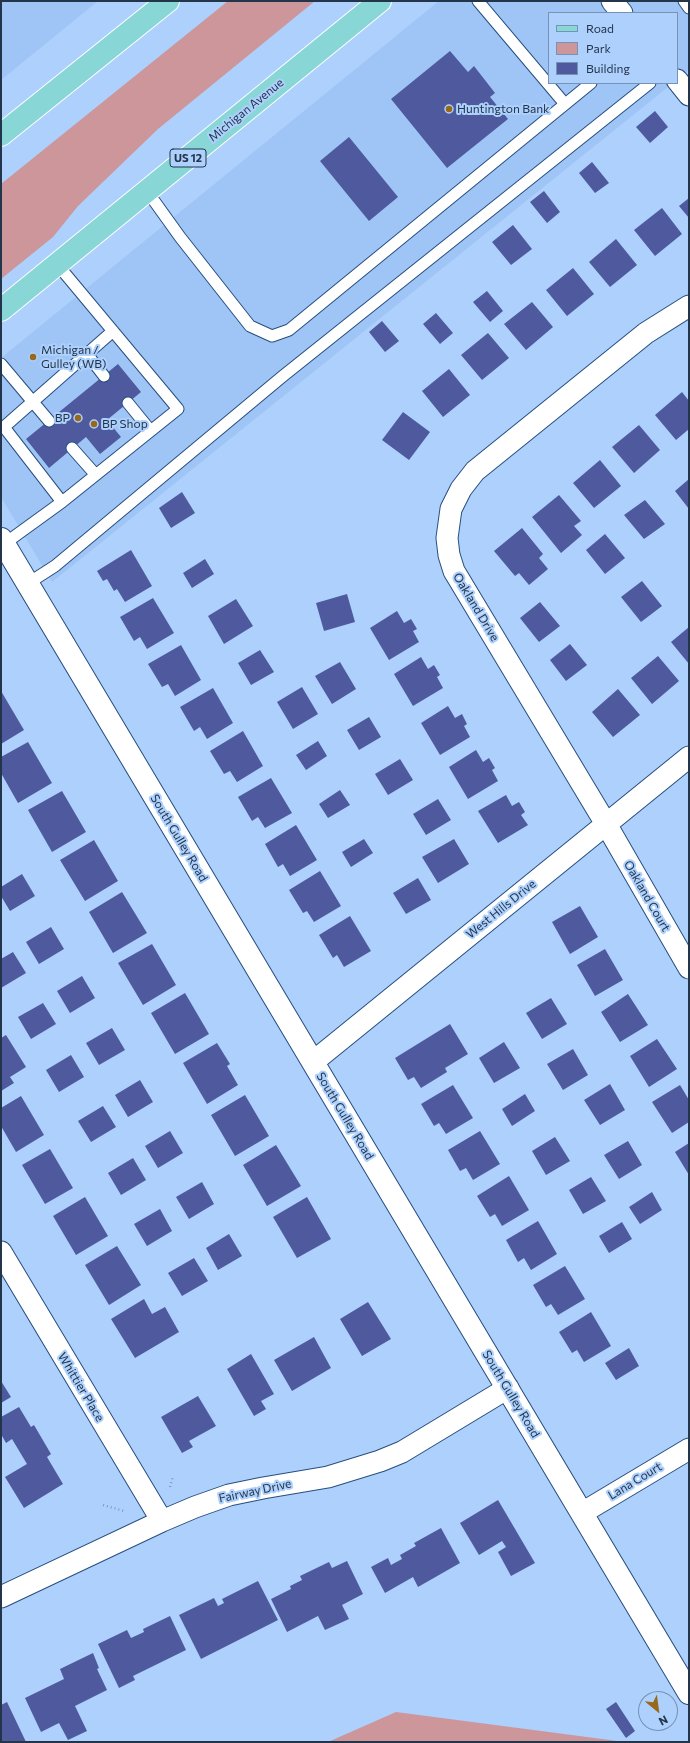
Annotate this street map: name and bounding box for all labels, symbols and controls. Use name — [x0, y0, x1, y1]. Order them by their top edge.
legend — [548, 12, 678, 84]
text: Road — [586, 21, 614, 35]
text: Park — [586, 41, 611, 55]
text: Building — [586, 61, 630, 75]
street label: Michigan Avenue — [206, 75, 286, 145]
place label: Huntington Bank — [457, 102, 550, 116]
marker: Huntington Bank — [444, 104, 454, 114]
road number: US 12 — [170, 149, 206, 167]
place label: Michigan / Gulley (WB) — [41, 343, 106, 371]
marker: Michigan / Gulley (WB) — [28, 352, 38, 362]
place label: BP — [55, 411, 70, 425]
marker: BP — [73, 413, 83, 423]
place label: BP Shop — [102, 417, 148, 431]
marker: BP Shop — [89, 419, 99, 429]
street label: Oakland Drive — [450, 570, 502, 644]
street label: South Gulley Road — [147, 792, 211, 884]
street label: Oakland Court — [621, 858, 673, 934]
street label: West Hills Drive — [463, 877, 539, 941]
street label: South Gulley Road — [313, 1070, 377, 1162]
street label: South Gulley Road — [479, 1348, 543, 1440]
street label: Whittier Place — [55, 1350, 107, 1424]
street label: Lana Court — [605, 1459, 665, 1503]
street label: Fairway Drive — [217, 1476, 293, 1506]
north arrow — [638, 1691, 678, 1731]
text: N — [657, 1713, 670, 1729]

